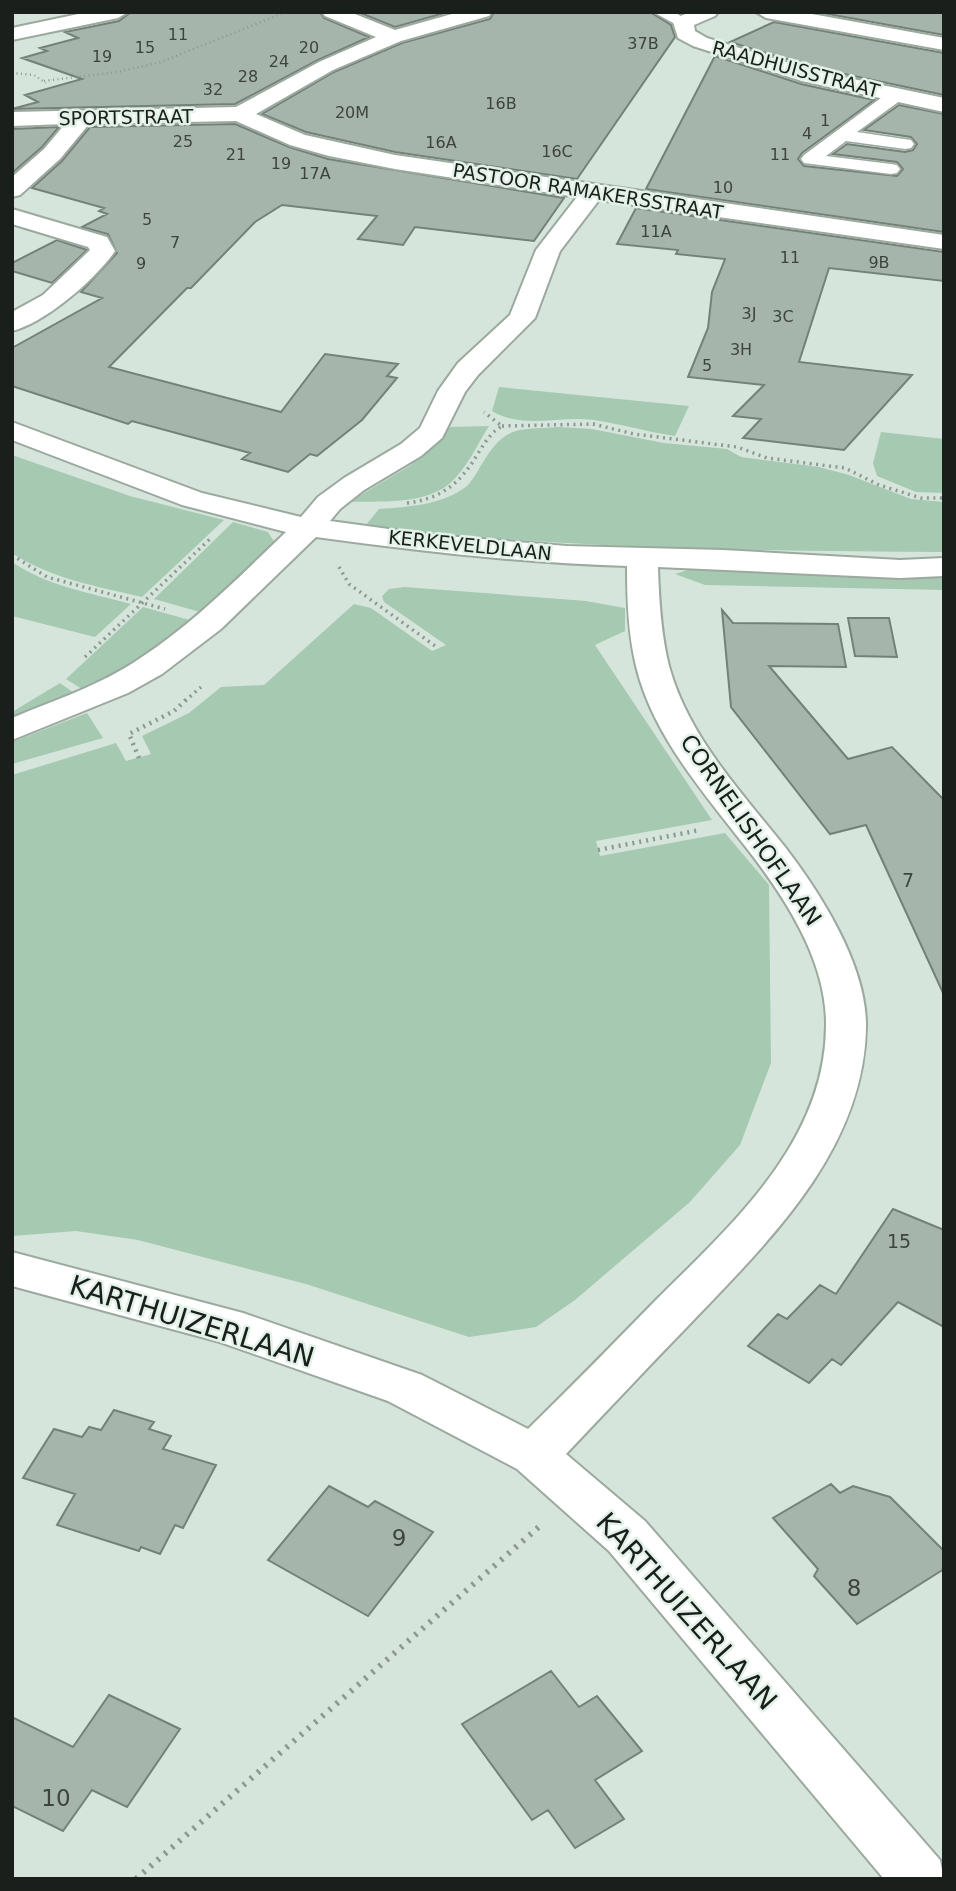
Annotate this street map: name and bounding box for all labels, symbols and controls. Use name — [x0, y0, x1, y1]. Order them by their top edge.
house number: 11 — [168, 25, 188, 44]
house number: 37B — [627, 34, 659, 53]
street label: RAADHUISSTRAAT — [710, 36, 882, 102]
house number: 15 — [135, 38, 155, 57]
house number: 20 — [299, 38, 319, 57]
house number: 19 — [92, 47, 112, 66]
house number: 24 — [269, 52, 289, 71]
house number: 28 — [238, 67, 258, 86]
house number: 32 — [203, 80, 223, 99]
house number: 16B — [485, 94, 517, 113]
house number: 20M — [335, 103, 369, 122]
street label: SPORTSTRAAT — [58, 105, 194, 129]
house number: 1 — [820, 111, 830, 130]
house number: 4 — [802, 124, 812, 143]
house number: 25 — [173, 132, 193, 151]
house number: 16A — [425, 133, 457, 152]
house number: 16C — [541, 142, 573, 161]
house number: 21 — [226, 145, 246, 164]
house number: 11 — [770, 145, 790, 164]
house number: 19 — [271, 154, 291, 173]
street label: PASTOOR RAMAKERSSTRAAT — [451, 159, 725, 223]
house number: 17A — [299, 164, 331, 183]
house number: 10 — [713, 178, 733, 197]
house number: 5 — [142, 210, 152, 229]
house number: 11A — [640, 222, 672, 241]
house number: 7 — [170, 233, 180, 252]
house number: 11 — [780, 248, 800, 267]
house number: 9B — [868, 253, 890, 272]
house number: 9 — [136, 254, 146, 273]
house number: 3J — [742, 304, 756, 323]
house number: 3C — [772, 307, 794, 326]
house number: 3H — [730, 340, 752, 359]
house number: 5 — [702, 356, 712, 375]
street label: KERKEVELDLAAN — [387, 525, 553, 565]
street label: CORNELISHOFLAAN — [675, 729, 827, 931]
house number: 7 — [902, 869, 914, 891]
house number: 15 — [887, 1230, 911, 1252]
street label: KARTHUIZERLAAN — [66, 1269, 318, 1374]
street label: KARTHUIZERLAAN — [589, 1506, 784, 1717]
house number: 9 — [392, 1525, 406, 1551]
house number: 8 — [847, 1575, 861, 1601]
house number: 10 — [41, 1785, 71, 1811]

